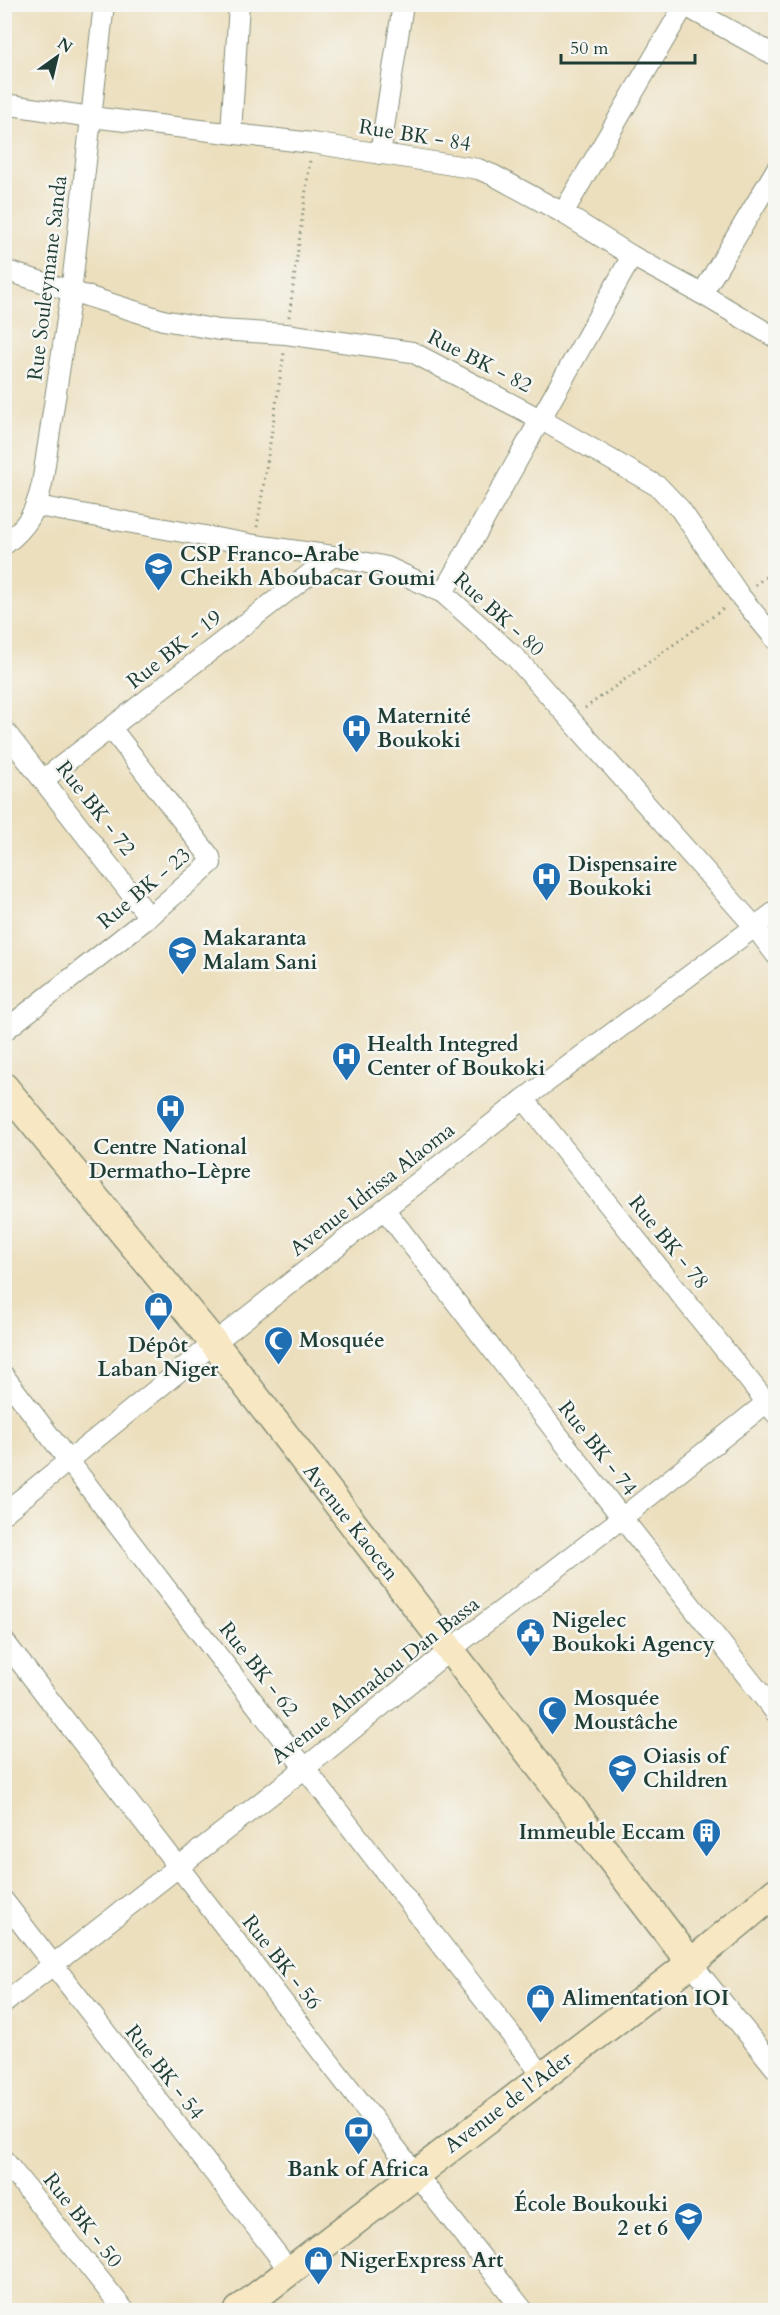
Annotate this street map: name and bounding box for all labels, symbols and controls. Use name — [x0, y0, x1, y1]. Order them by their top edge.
north arrow — [27, 27, 87, 87]
scale bar — [561, 27, 694, 65]
text: N — [53, 32, 77, 58]
text: 50 m — [570, 36, 609, 61]
street label: Rue BK - 84 — [357, 112, 473, 159]
street label: Rue Souleymane Sanda — [21, 174, 74, 382]
street label: Rue BK - 82 — [423, 323, 537, 400]
place label: CSP Franco-Arabe Cheikh Aboubacar Goumi — [180, 540, 436, 593]
school or university icon: CSP Franco-Arabe Cheikh Aboubacar Goumi — [143, 550, 175, 592]
street label: Rue BK - 80 — [447, 566, 550, 663]
street label: Rue BK - 19 — [121, 603, 228, 696]
place label: Maternité Boukoki — [377, 702, 471, 755]
hospital icon: Maternité Boukoki — [340, 712, 372, 754]
street label: Rue BK - 72 — [49, 755, 142, 862]
street label: Rue BK - 23 — [92, 841, 197, 936]
place label: Dispensaire Boukoki — [568, 850, 678, 903]
hospital icon: Dispensaire Boukoki — [531, 860, 563, 902]
place label: Makaranta Malam Sani — [203, 924, 317, 977]
school or university icon: Makaranta Malam Sani — [166, 934, 198, 976]
place label: Health Integred Center of Boukoki — [367, 1030, 545, 1083]
hospital icon: Health Integred Center of Boukoki — [330, 1040, 362, 1082]
hospital icon: Centre National Dermatho-Lèpre — [154, 1092, 186, 1134]
street label: Avenue Idrissa Alaoma — [284, 1116, 461, 1263]
place label: Centre National Dermatho-Lèpre — [89, 1133, 251, 1186]
street label: Rue BK - 78 — [622, 1189, 716, 1295]
shop icon: Dépôt Laban Niger — [142, 1290, 174, 1332]
mosque icon: Mosquée — [262, 1324, 294, 1366]
place label: Mosquée — [299, 1326, 385, 1355]
place label: Dépôt Laban Niger — [98, 1331, 219, 1384]
street label: Rue BK - 74 — [551, 1395, 644, 1502]
street label: Avenue Kaocen — [296, 1458, 405, 1587]
street label: Avenue Ahmadou Dan Bassa — [265, 1590, 485, 1771]
place label: Nigelec Boukoki Agency — [552, 1606, 715, 1659]
street label: Rue BK - 62 — [212, 1616, 305, 1723]
public building icon: Nigelec Boukoki Agency — [515, 1616, 547, 1658]
place label: Mosquée Moustâche — [574, 1684, 678, 1737]
mosque icon: Mosquée Moustâche — [537, 1694, 569, 1736]
place label: Oiasis of Children — [643, 1742, 730, 1795]
school or university icon: Oiasis of Children — [606, 1752, 638, 1794]
building icon: Immeuble Eccam — [690, 1816, 722, 1858]
place label: Immeuble Eccam — [519, 1818, 686, 1847]
street label: Rue BK - 56 — [235, 1909, 328, 2016]
shop icon: Alimentation IOI — [525, 1982, 557, 2024]
place label: Alimentation IOI — [562, 1984, 729, 2013]
street label: Rue BK - 54 — [118, 2019, 211, 2126]
street label: Avenue de l'Ader — [438, 2044, 579, 2160]
bank icon: Bank of Africa — [342, 2114, 374, 2156]
place label: Bank of Africa — [287, 2155, 429, 2184]
street label: Rue BK - 50 — [36, 2167, 129, 2274]
place label: École Boukouki 2 et 6 — [514, 2190, 668, 2243]
school or university icon: École Boukouki 2 et 6 — [673, 2200, 705, 2242]
shop icon: NigerExpress Art — [303, 2244, 335, 2286]
place label: NigerExpress Art — [340, 2246, 504, 2275]

